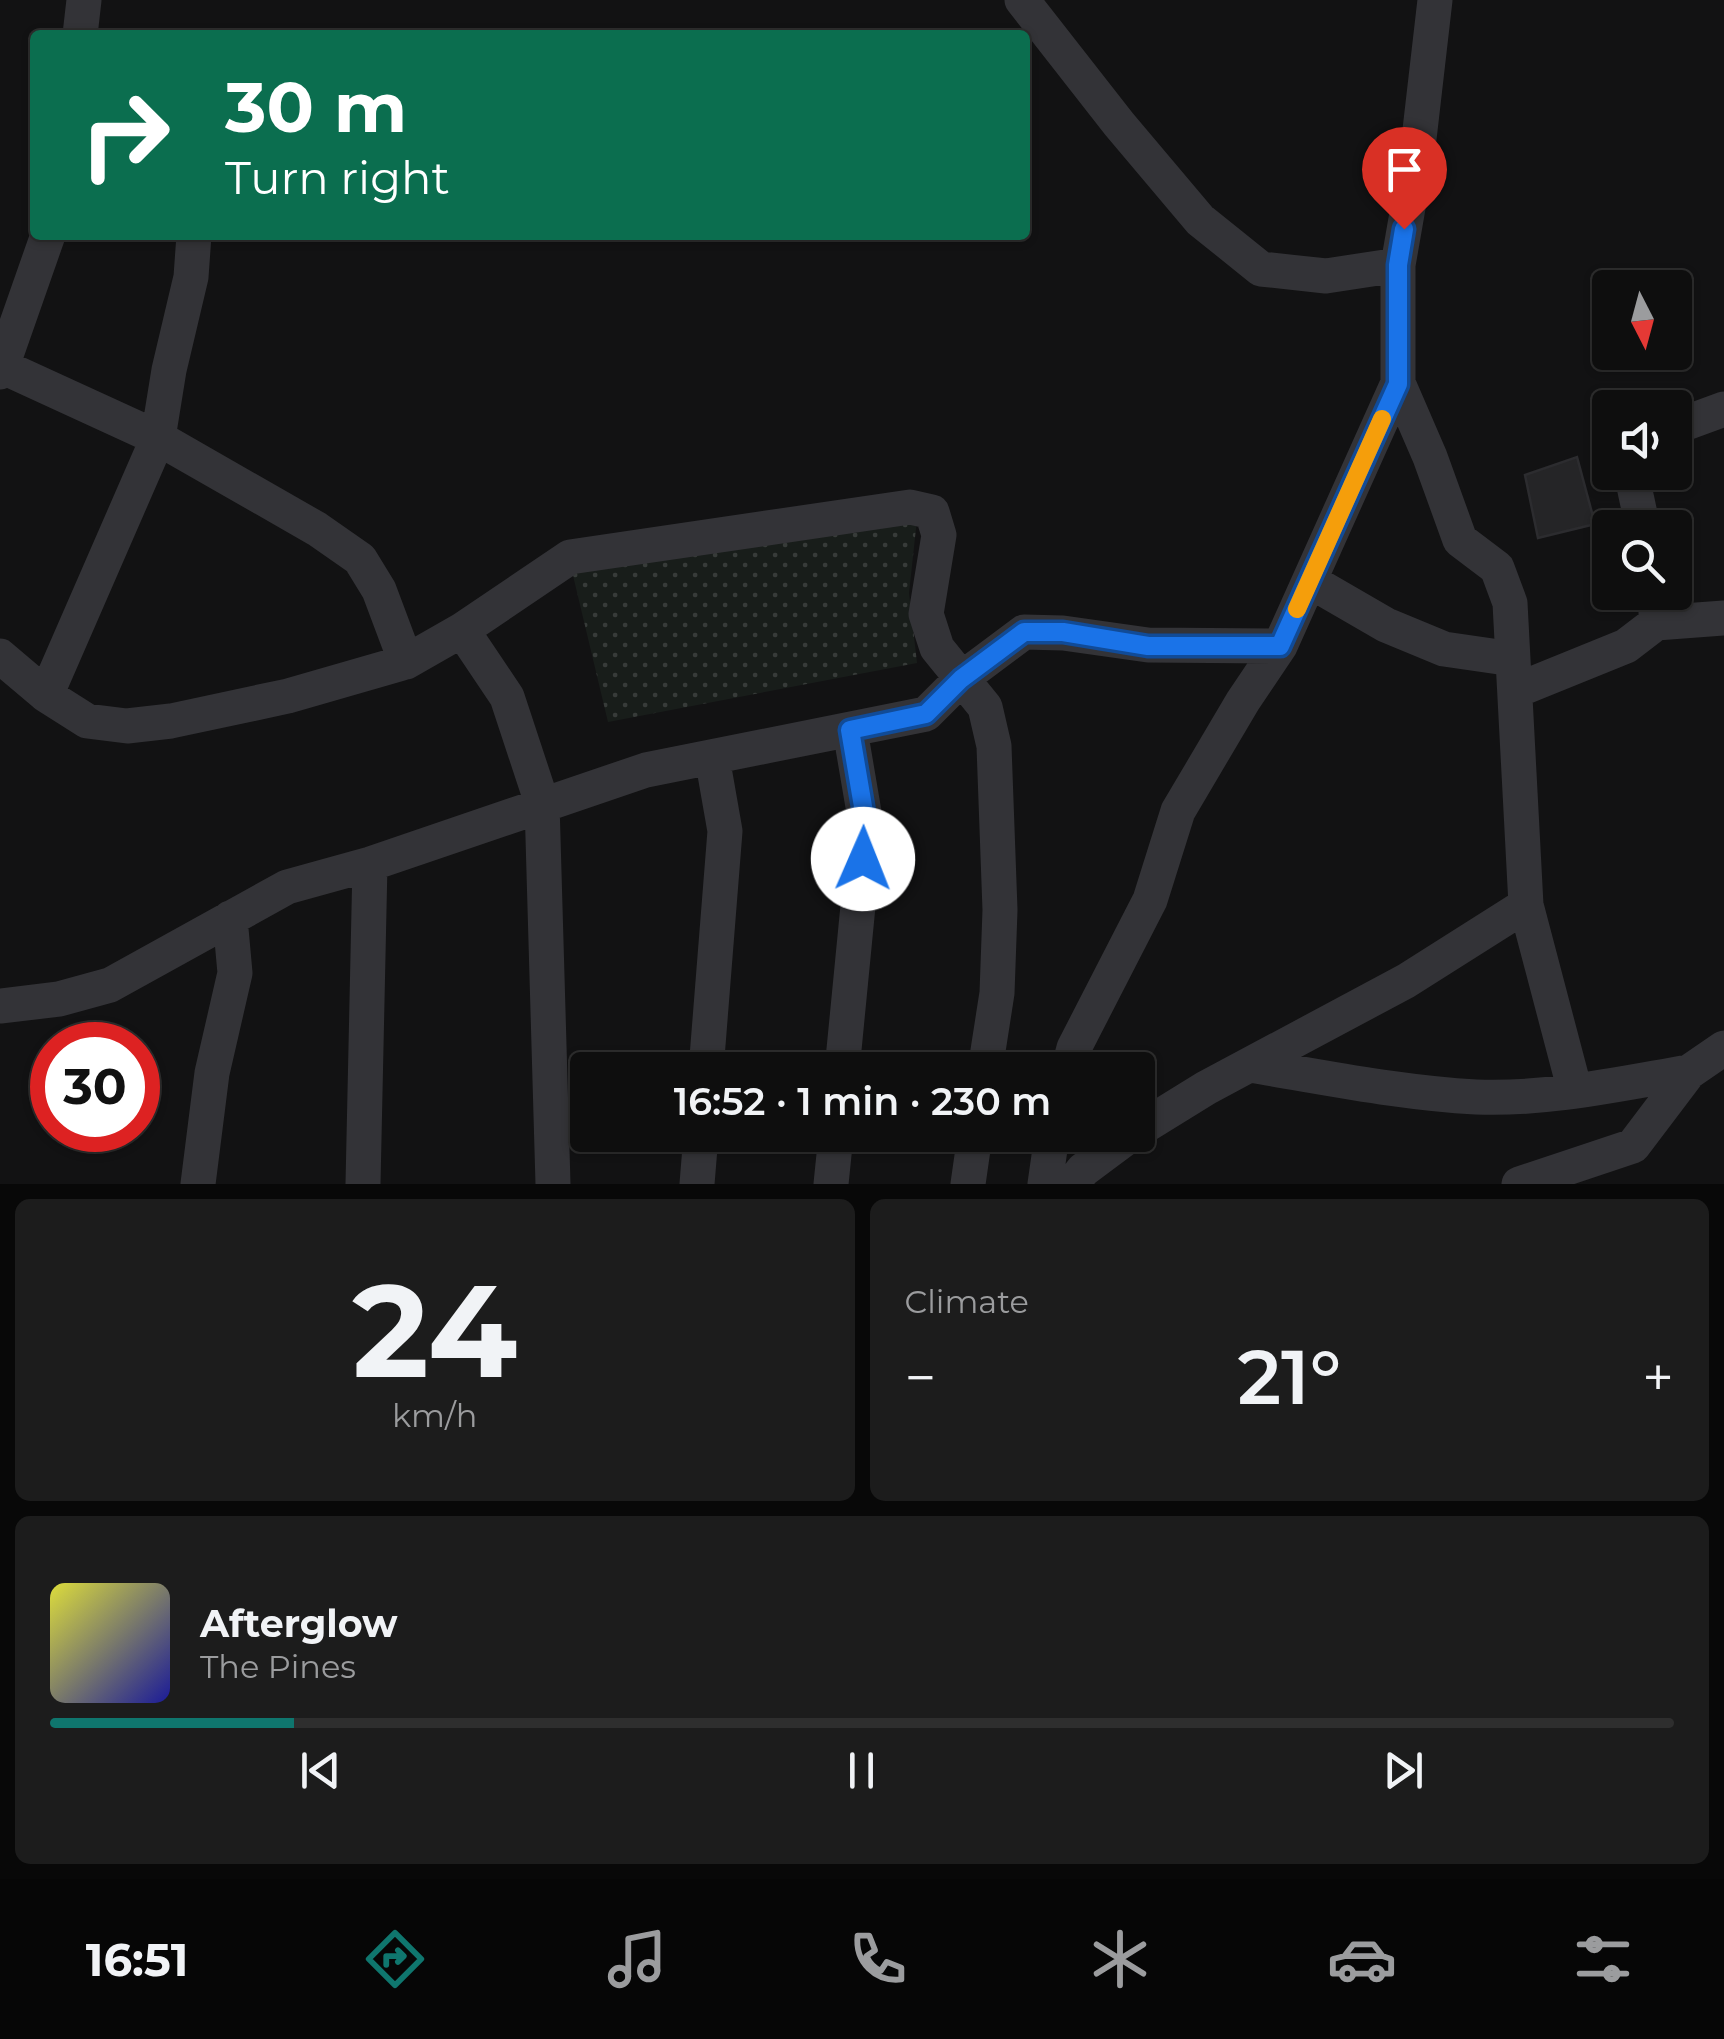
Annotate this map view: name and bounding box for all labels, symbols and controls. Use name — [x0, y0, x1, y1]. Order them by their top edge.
text: 30 m — [225, 64, 407, 150]
icon: right — [60, 70, 190, 200]
pin — [1362, 127, 1447, 230]
icon: arrive — [1377, 142, 1432, 197]
text: Turn right — [225, 150, 450, 205]
north arrow — [1592, 270, 1692, 370]
map controls — [1592, 270, 1692, 610]
button: sound — [1592, 390, 1692, 490]
button: search — [1592, 510, 1692, 610]
position arrow — [811, 807, 915, 911]
speed limit sign: 30 — [30, 1022, 160, 1152]
text: 16:52 · 1 min · 230 m — [674, 1078, 1051, 1125]
text: 24 — [352, 1251, 517, 1410]
text: Climate — [905, 1282, 1029, 1321]
text: 21° — [1237, 1331, 1341, 1423]
text: − — [905, 1344, 936, 1411]
text: + — [1642, 1344, 1674, 1411]
text: km/h — [392, 1396, 477, 1435]
text: Afterglow — [200, 1600, 398, 1647]
text: The Pines — [200, 1647, 356, 1686]
icon: previous — [293, 1743, 348, 1798]
icon: pause — [834, 1743, 889, 1798]
icon: next — [1376, 1743, 1431, 1798]
icon: directions — [360, 1924, 430, 1994]
icon: music — [602, 1924, 672, 1994]
icon: phone — [843, 1924, 913, 1994]
icon: climate — [1085, 1924, 1155, 1994]
icon: car — [1327, 1924, 1397, 1994]
icon: filters — [1568, 1924, 1638, 1994]
text: 16:51 — [86, 1932, 188, 1987]

